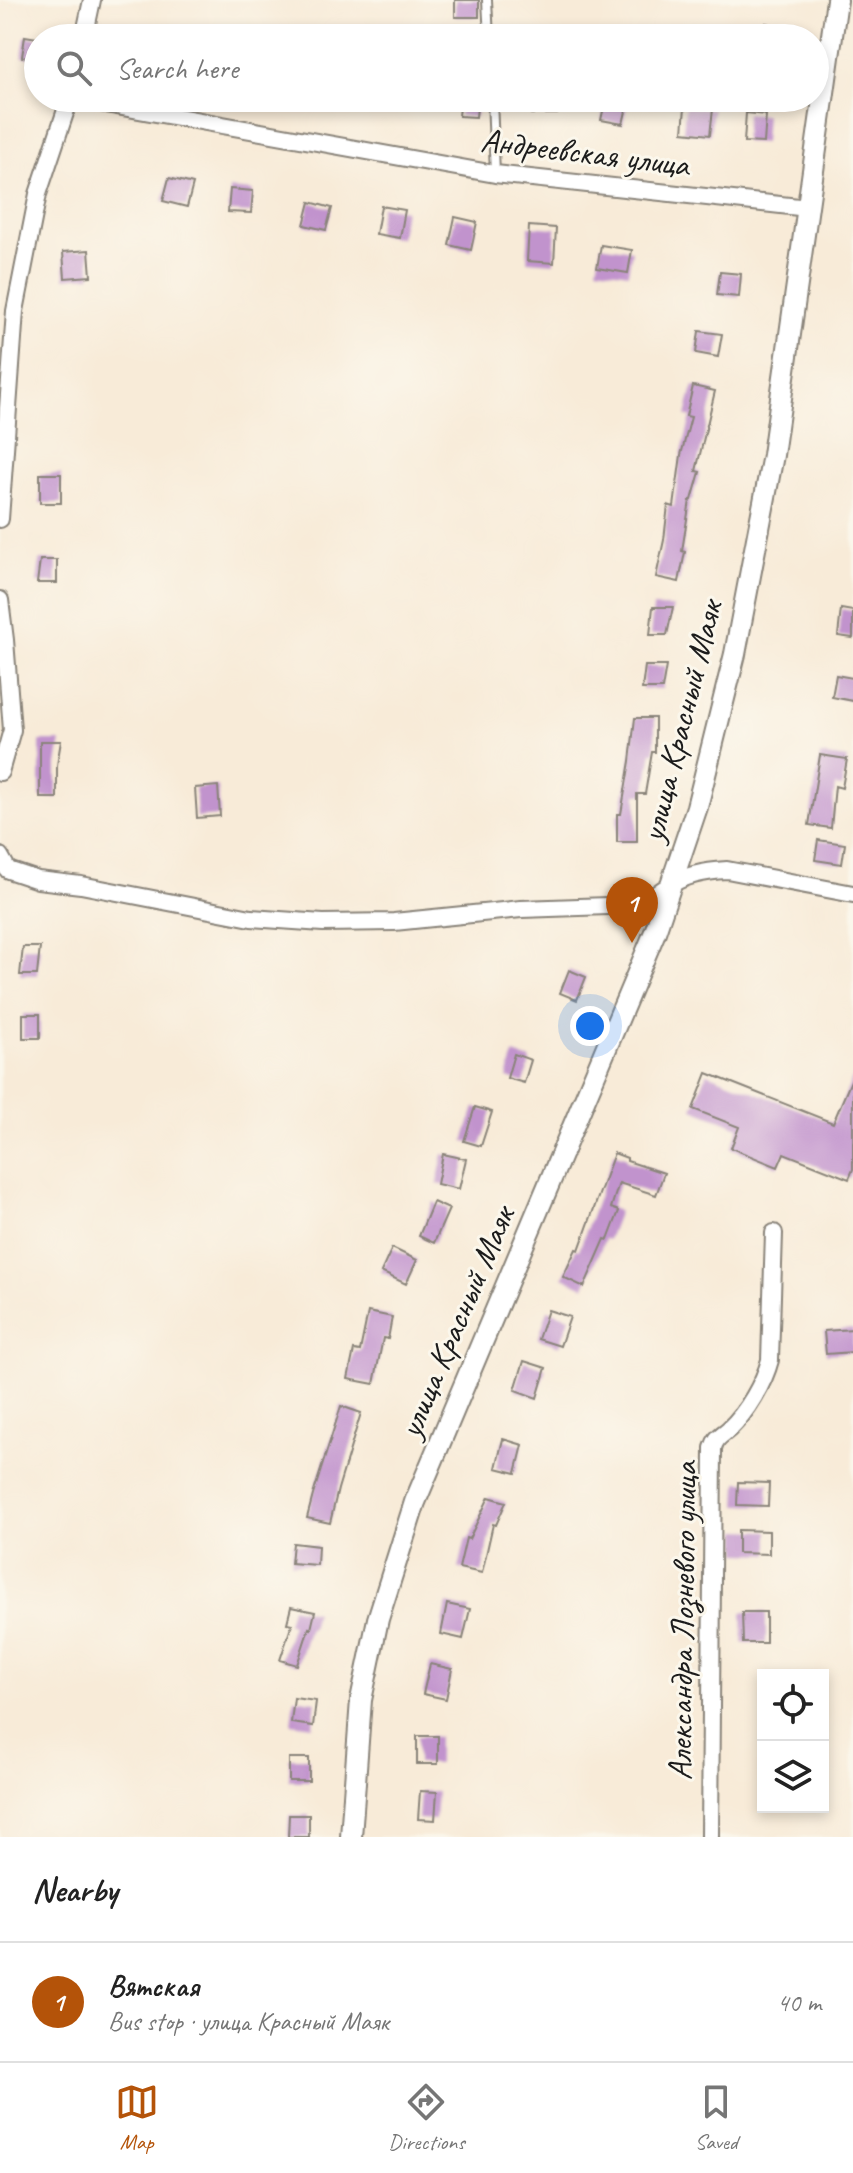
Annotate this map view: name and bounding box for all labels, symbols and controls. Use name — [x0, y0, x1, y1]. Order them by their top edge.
search box — [24, 24, 829, 112]
icon: search — [52, 46, 96, 90]
text: Search here — [116, 49, 238, 87]
street label: Андреевская улица — [478, 118, 694, 186]
street label: улица Красный Маяк — [630, 593, 733, 848]
pin: 1 — [606, 877, 658, 943]
your location — [570, 1006, 610, 1046]
street label: улица Красный Маяк — [387, 1197, 525, 1446]
street label: Александра Лозневого улица — [658, 1459, 706, 1781]
map controls — [757, 1669, 829, 1813]
button: locate — [757, 1669, 829, 1741]
button: layers — [757, 1741, 829, 1813]
text: Nearby — [32, 1868, 118, 1911]
text: Вятская — [108, 1967, 199, 2005]
text: 1 — [52, 1986, 64, 2019]
text: 40 m — [777, 1986, 821, 2019]
text: Bus stop · улица Красный Маяк — [108, 2005, 389, 2038]
tab: Map — [115, 2080, 159, 2156]
tab: Directions — [388, 2080, 465, 2156]
tab: Saved — [694, 2080, 738, 2156]

